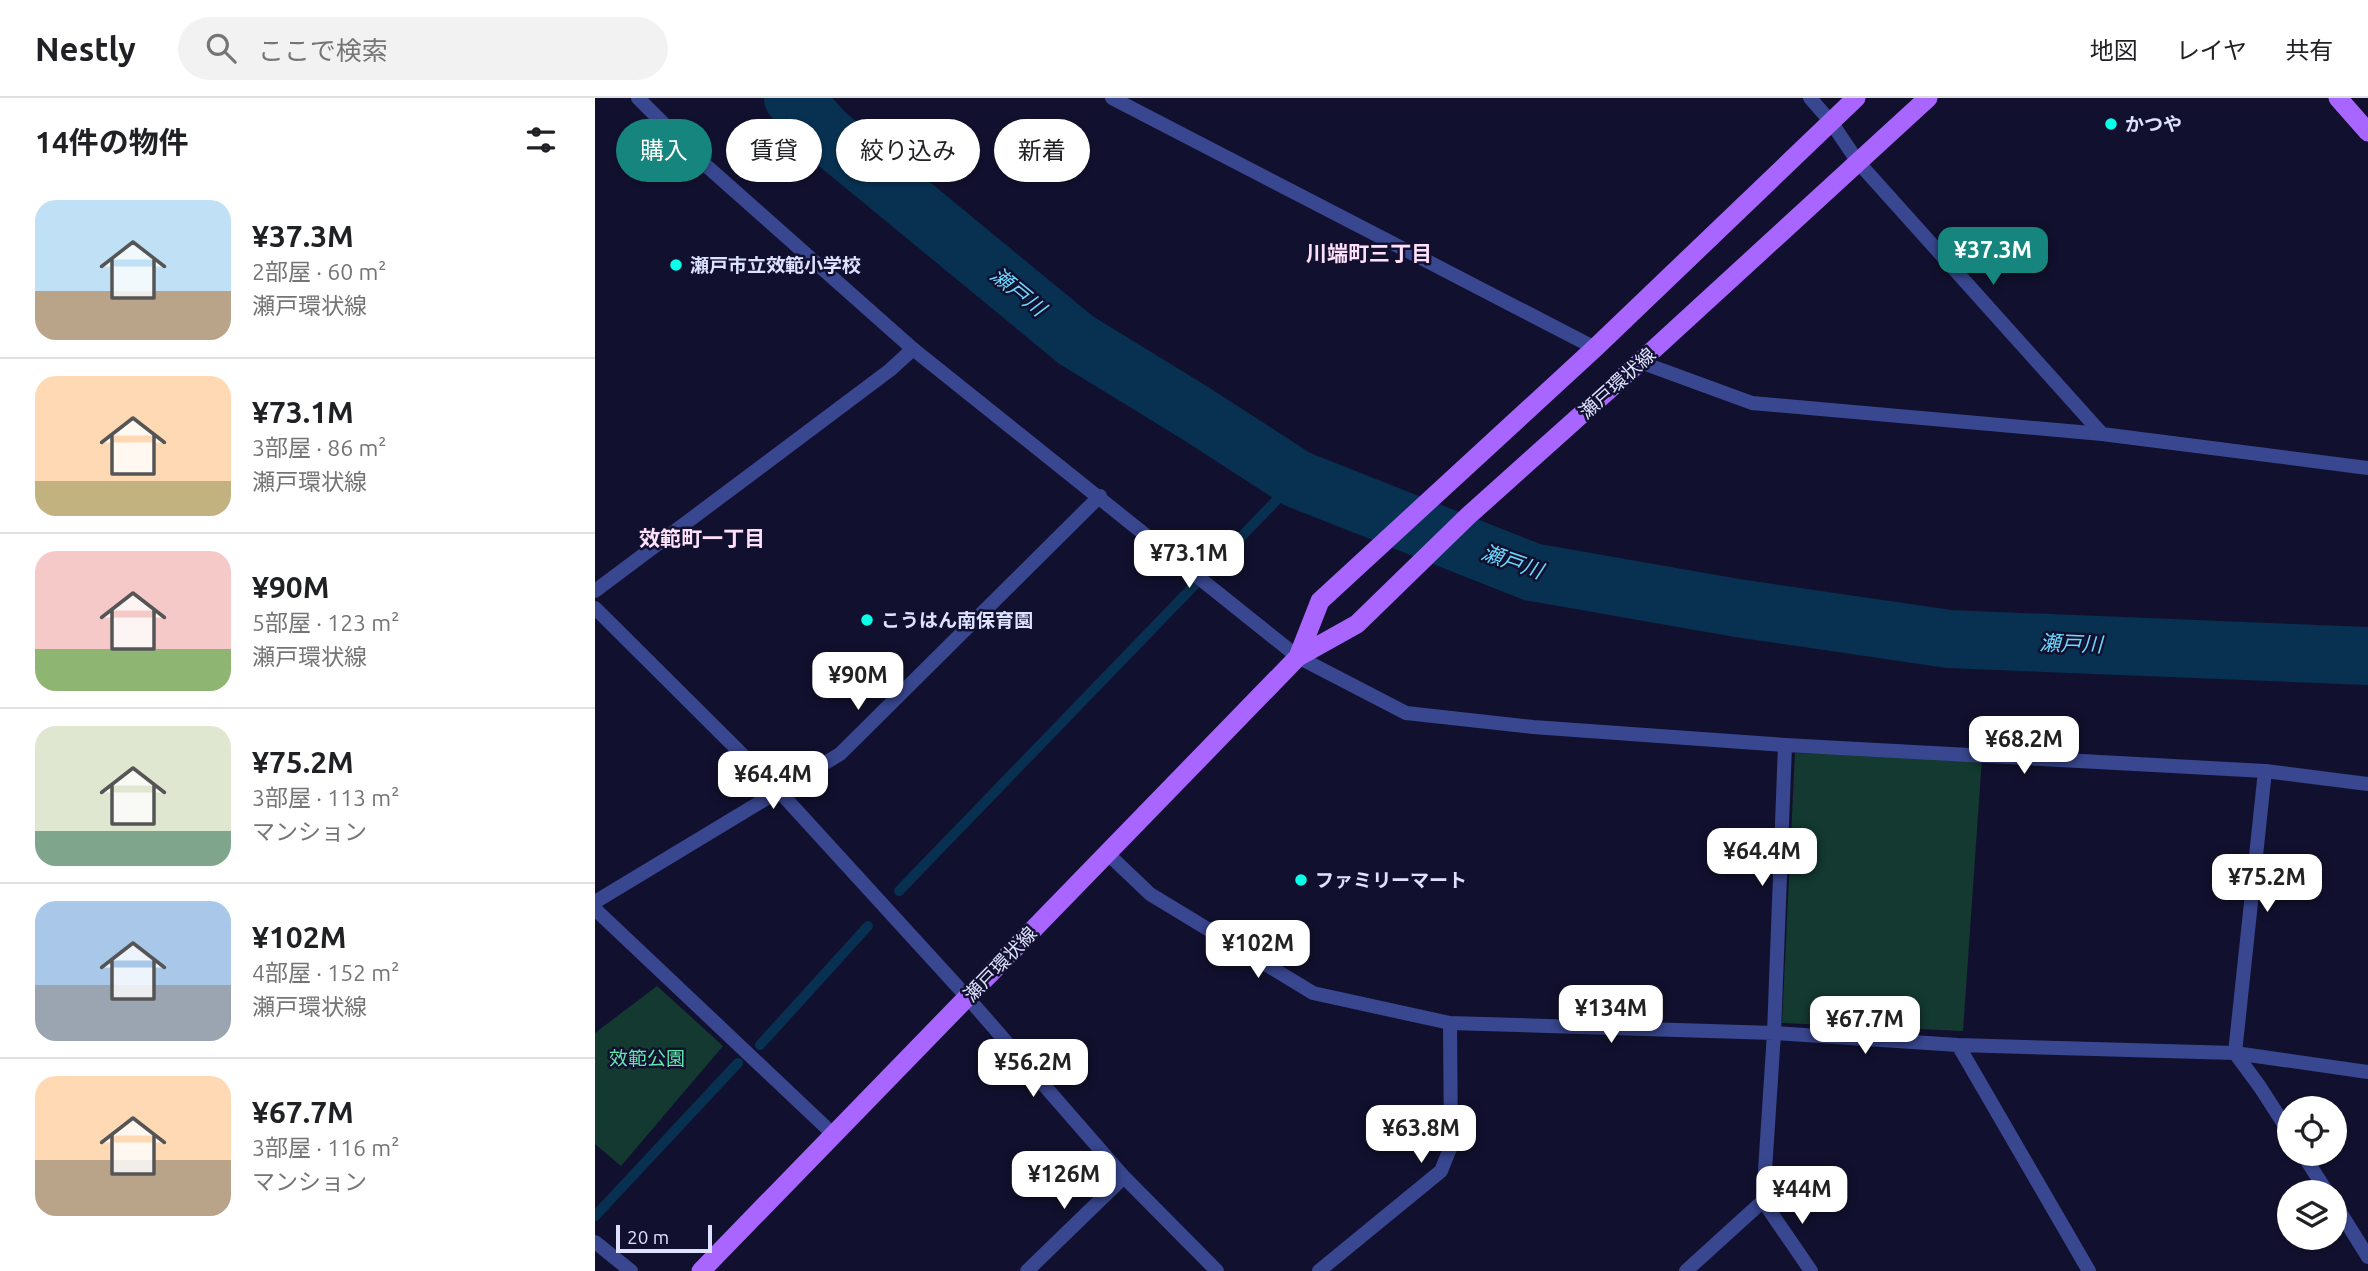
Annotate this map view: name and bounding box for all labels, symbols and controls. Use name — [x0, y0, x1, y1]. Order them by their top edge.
search box — [178, 17, 668, 80]
icon: search — [202, 29, 240, 67]
text: Nestly — [35, 30, 136, 67]
text: ここで検索 — [258, 36, 388, 65]
text: 地図 — [2090, 37, 2138, 64]
text: レイヤ — [2176, 37, 2247, 64]
text: 共有 — [2285, 37, 2333, 64]
place label: かつや — [2125, 113, 2182, 135]
marker: かつや — [2103, 116, 2119, 132]
chip: 購入 — [616, 119, 712, 182]
chip: 賃貸 — [726, 119, 822, 182]
chip: 絞り込み — [836, 119, 980, 182]
chip: 新着 — [994, 119, 1090, 182]
icon: filters — [522, 121, 560, 159]
text: 14件の物件 — [35, 125, 189, 159]
text: ¥37.3M — [252, 219, 354, 253]
icon: home — [91, 228, 175, 312]
pin: ¥37.3M — [1936, 228, 2050, 287]
text: ¥37.3M — [1954, 237, 2032, 262]
district label: 川端町三丁目 — [1306, 241, 1432, 265]
place label: 瀬戸市立效範小学校 — [690, 254, 861, 276]
marker: 瀬戸市立效範小学校 — [668, 257, 684, 273]
text: 2部屋 · 60 m² — [252, 259, 386, 284]
water label: 瀬戸川 — [987, 262, 1052, 322]
text: 瀬戸環状線 — [252, 293, 367, 318]
street label: 瀬戸環状線 — [1574, 343, 1660, 423]
text: ¥73.1M — [252, 395, 354, 429]
icon: home — [91, 404, 175, 488]
text: 3部屋 · 86 m² — [252, 435, 386, 460]
text: 瀬戸環状線 — [252, 469, 367, 494]
district label: 效範町一丁目 — [639, 526, 765, 550]
pin: ¥73.1M — [1132, 531, 1246, 590]
water label: 瀬戸川 — [1479, 539, 1548, 583]
text: ¥73.1M — [1150, 540, 1228, 565]
text: ¥90M — [252, 570, 329, 604]
icon: home — [91, 579, 175, 663]
place label: こうはん南保育園 — [881, 609, 1033, 631]
text: 5部屋 · 123 m² — [252, 610, 399, 635]
marker: こうはん南保育園 — [859, 612, 875, 628]
water label: 瀬戸川 — [2039, 630, 2105, 656]
text: 瀬戸環状線 — [252, 644, 367, 669]
pin: ¥90M — [817, 652, 899, 712]
text: ¥90M — [828, 662, 888, 687]
pin: ¥68.2M — [1967, 716, 2081, 776]
text: ¥68.2M — [1985, 726, 2063, 751]
text: ¥75.2M — [252, 745, 354, 779]
pin: ¥64.4M — [716, 752, 830, 811]
icon: home — [91, 754, 175, 838]
text: ¥64.4M — [734, 761, 812, 786]
text: 3部屋 · 113 m² — [252, 785, 399, 810]
text: マンション — [252, 819, 367, 844]
pin: ¥64.4M — [1705, 828, 1819, 888]
text: ¥64.4M — [1723, 838, 1801, 863]
pin: ¥75.2M — [2210, 854, 2324, 914]
text: ¥75.2M — [2228, 864, 2306, 889]
place label: ファミリーマート — [1315, 869, 1467, 891]
marker: ファミリーマート — [1293, 872, 1309, 888]
text: ¥102M — [252, 920, 346, 954]
pin: ¥102M — [1209, 920, 1307, 980]
street label: 瀬戸環状線 — [959, 922, 1041, 1006]
icon: home — [91, 929, 175, 1013]
text: ¥102M — [1222, 930, 1294, 955]
text: 4部屋 · 152 m² — [252, 960, 399, 985]
pin: ¥134M — [1562, 986, 1660, 1045]
text: 瀬戸環状線 — [252, 994, 367, 1019]
text: ¥134M — [1575, 995, 1647, 1020]
pin: ¥67.7M — [1808, 996, 1922, 1056]
text: ¥67.7M — [1826, 1006, 1904, 1031]
pin: ¥56.2M — [976, 1040, 1090, 1099]
park label: 效範公園 — [609, 1047, 685, 1069]
text: ¥56.2M — [994, 1049, 1072, 1074]
text: ¥67.7M — [252, 1095, 354, 1129]
map controls — [2277, 1096, 2347, 1250]
button: locate — [2277, 1096, 2347, 1166]
icon: home — [91, 1104, 175, 1188]
pin: ¥63.8M — [1364, 1105, 1478, 1165]
text: ¥63.8M — [1382, 1115, 1460, 1140]
text: 3部屋 · 116 m² — [252, 1135, 399, 1160]
pin: ¥126M — [1015, 1152, 1113, 1211]
text: ¥126M — [1028, 1161, 1100, 1186]
pin: ¥44M — [1761, 1166, 1843, 1226]
text: マンション — [252, 1169, 367, 1194]
text: ¥44M — [1772, 1176, 1832, 1201]
button: layers — [2277, 1180, 2347, 1250]
scale bar — [616, 1222, 712, 1254]
text: 20 m — [627, 1226, 669, 1248]

